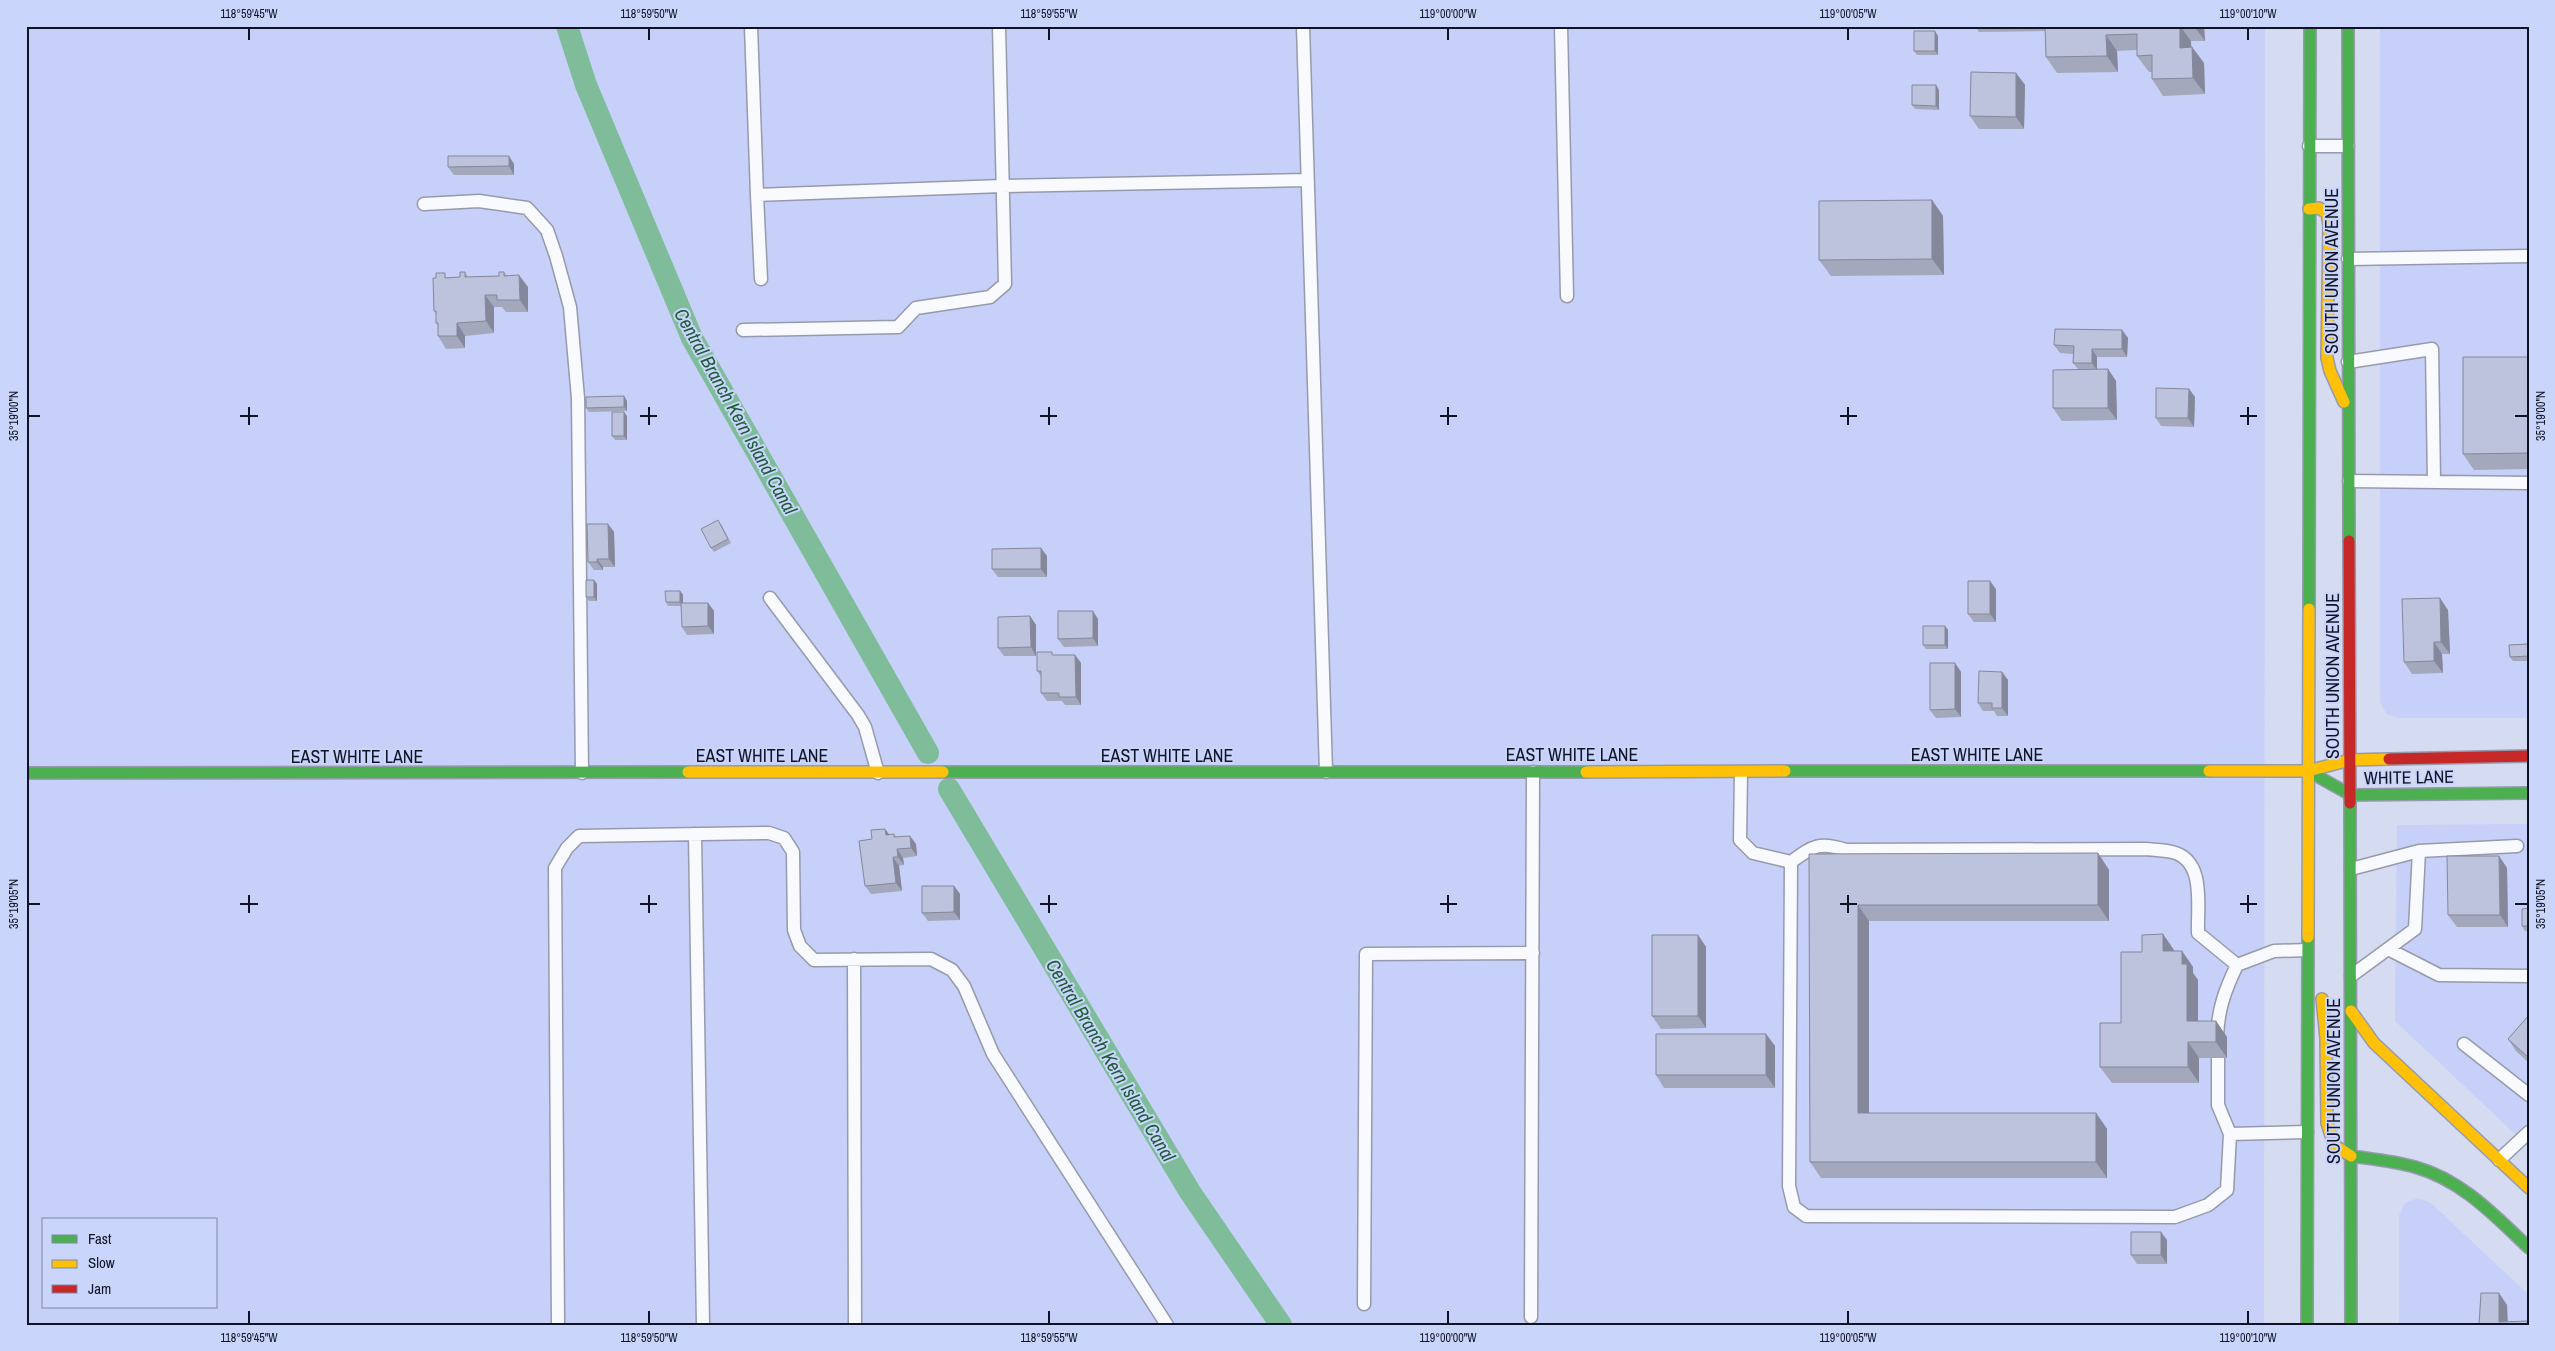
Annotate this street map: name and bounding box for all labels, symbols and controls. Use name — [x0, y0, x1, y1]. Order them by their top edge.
text: 118°59'45"W — [220, 6, 278, 22]
text: 118°59'50"W — [620, 6, 678, 22]
text: 118°59'55"W — [1020, 6, 1078, 22]
text: 119°00'00"W — [1419, 6, 1477, 22]
text: 119°00'05"W — [1819, 6, 1877, 22]
text: 119°00'10"W — [2219, 6, 2277, 22]
street label: SOUTH UNION AVENUE — [2319, 188, 2344, 354]
water label: Central Branch Kern Island Canal — [668, 303, 804, 519]
text: 35°19'00"N — [6, 391, 22, 441]
text: 35°19'00"N — [2533, 391, 2549, 441]
street label: SOUTH UNION AVENUE — [2320, 593, 2345, 759]
street label: EAST WHITE LANE — [1506, 742, 1638, 767]
street label: EAST WHITE LANE — [1911, 742, 2043, 767]
street label: EAST WHITE LANE — [696, 743, 828, 768]
street label: EAST WHITE LANE — [1101, 743, 1233, 768]
street label: EAST WHITE LANE — [291, 744, 423, 769]
street label: WHITE LANE — [2364, 764, 2454, 790]
text: 35°19'05"N — [6, 879, 22, 929]
text: 35°19'05"N — [2533, 879, 2549, 929]
water label: Central Branch Kern Island Canal — [1040, 954, 1182, 1167]
street label: SOUTH UNION AVENUE — [2321, 998, 2346, 1164]
legend — [42, 1218, 218, 1308]
text: Fast — [88, 1228, 112, 1249]
text: Slow — [88, 1252, 115, 1273]
text: Jam — [88, 1278, 111, 1299]
text: 118°59'45"W — [220, 1330, 278, 1346]
text: 118°59'50"W — [620, 1330, 678, 1346]
text: 118°59'55"W — [1020, 1330, 1078, 1346]
text: 119°00'00"W — [1419, 1330, 1477, 1346]
text: 119°00'05"W — [1819, 1330, 1877, 1346]
text: 119°00'10"W — [2219, 1330, 2277, 1346]

